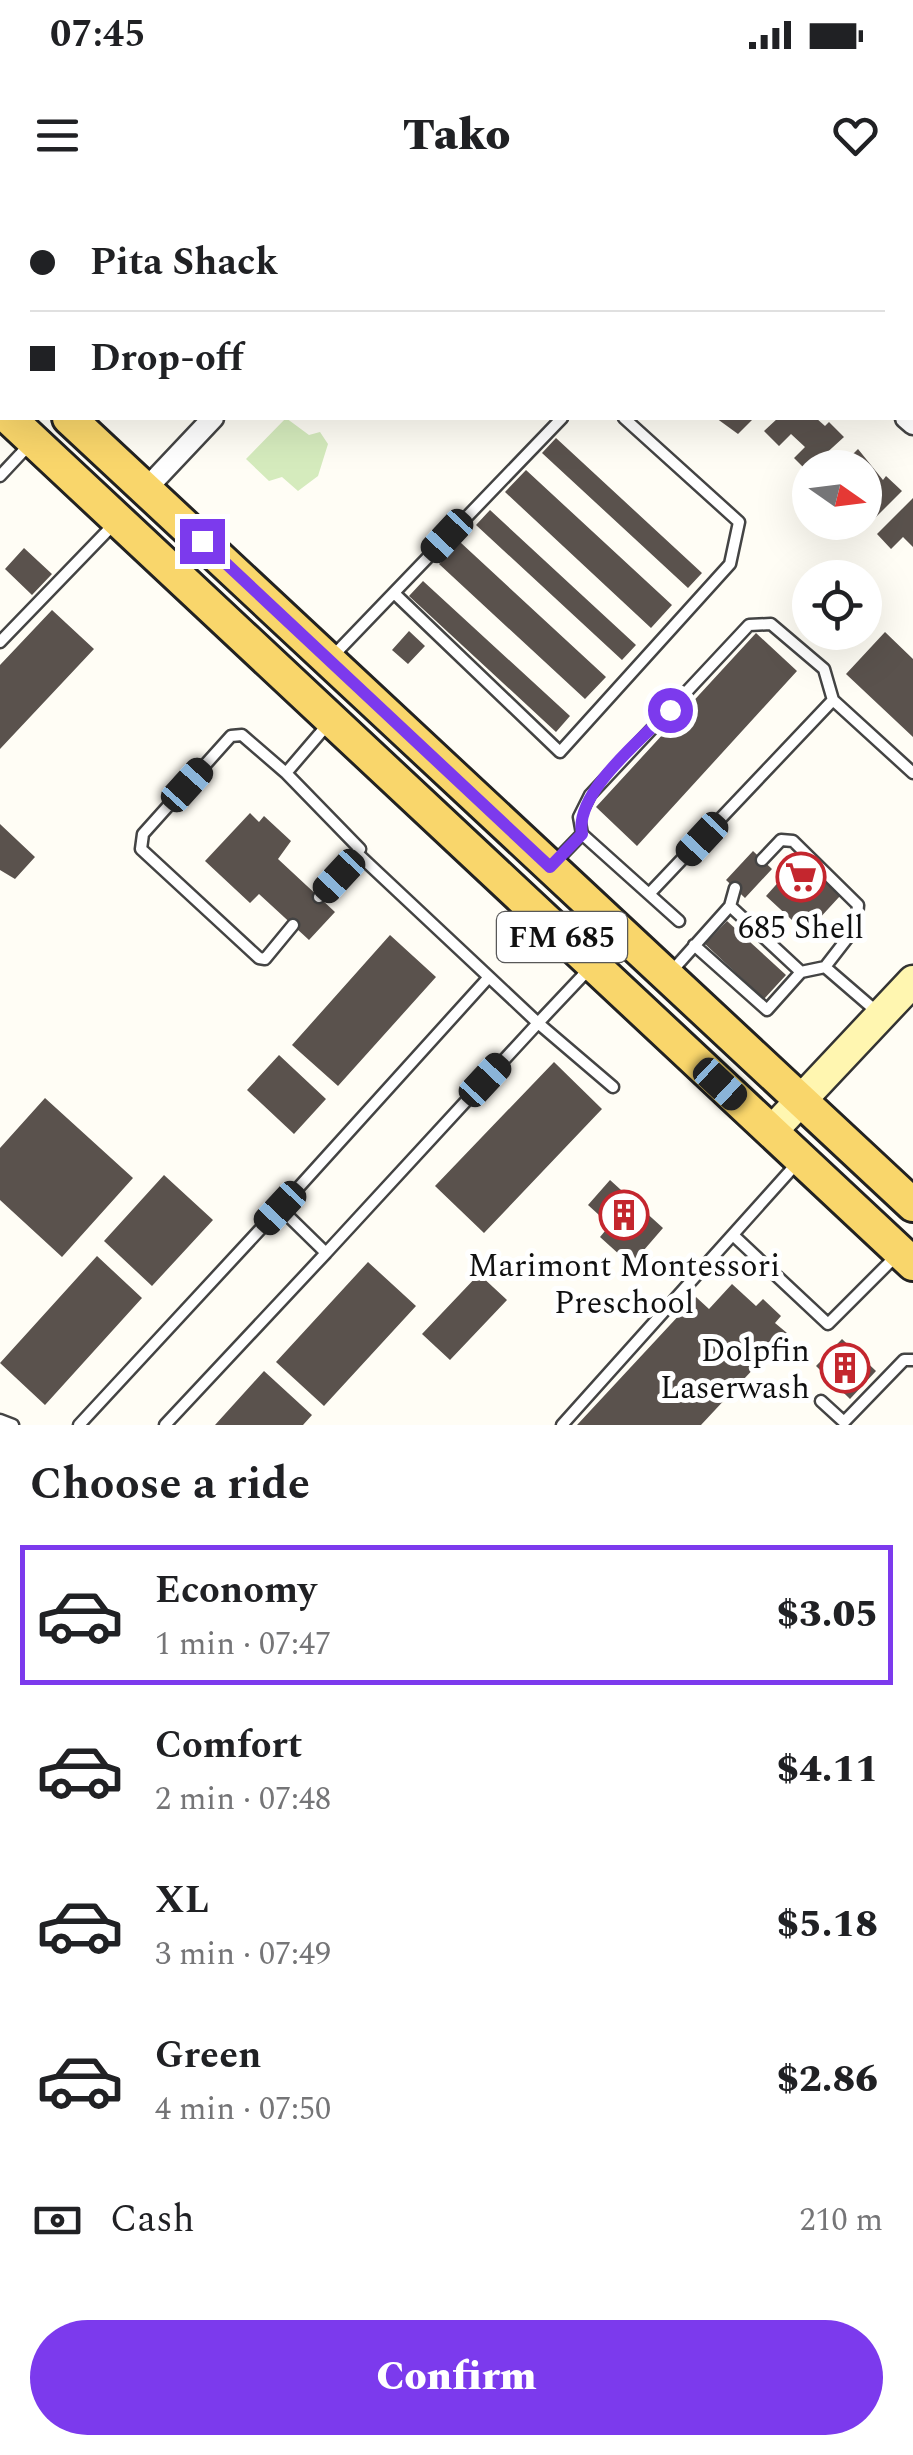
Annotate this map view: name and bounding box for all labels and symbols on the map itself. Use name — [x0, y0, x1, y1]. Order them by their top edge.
north arrow — [792, 450, 882, 540]
car — [416, 504, 478, 568]
route end — [180, 519, 225, 564]
route start — [648, 688, 693, 733]
car — [156, 753, 218, 817]
car — [671, 807, 733, 871]
car — [308, 844, 370, 908]
supermarket icon: 685 Shell — [775, 851, 827, 903]
place label: 685 Shell — [738, 904, 864, 953]
road number: FM 685 — [497, 912, 627, 962]
car — [454, 1048, 516, 1112]
car — [688, 1053, 752, 1115]
car — [249, 1176, 311, 1240]
building icon: Marimont Montessori Preschool — [598, 1189, 650, 1241]
place label: Marimont Montessori Preschool — [468, 1242, 780, 1328]
place label: Dolpfin Laserwash — [660, 1327, 810, 1413]
building icon: Dolpfin Laserwash — [819, 1342, 871, 1394]

